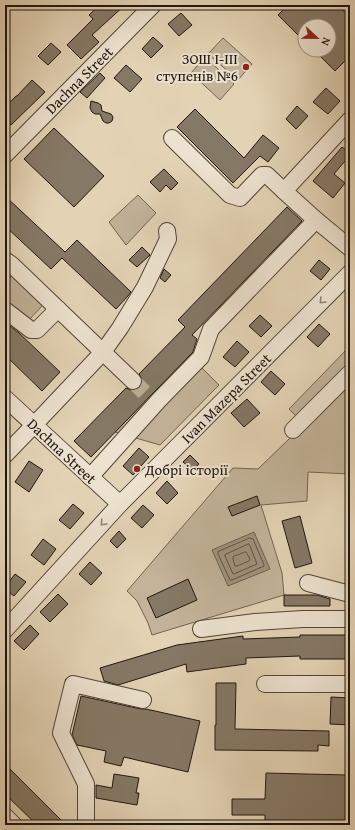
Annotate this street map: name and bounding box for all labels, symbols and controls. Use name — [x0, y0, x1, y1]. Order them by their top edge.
north arrow — [297, 18, 337, 58]
text: N — [317, 35, 335, 49]
street label: Dachna Street — [41, 41, 118, 118]
place label: ЗОШ І-ІІІ ступенів №6 — [156, 48, 238, 86]
marker: ЗОШ І-ІІІ ступенів №6 — [241, 62, 251, 72]
one-way arrow — [320, 296, 327, 304]
street label: Ivan Mazepa Street — [176, 348, 276, 448]
street label: Dachna Street — [23, 413, 102, 489]
place label: Добрі історії — [144, 459, 229, 480]
marker: Добрі історії — [132, 464, 142, 474]
one-way arrow — [100, 518, 108, 526]

